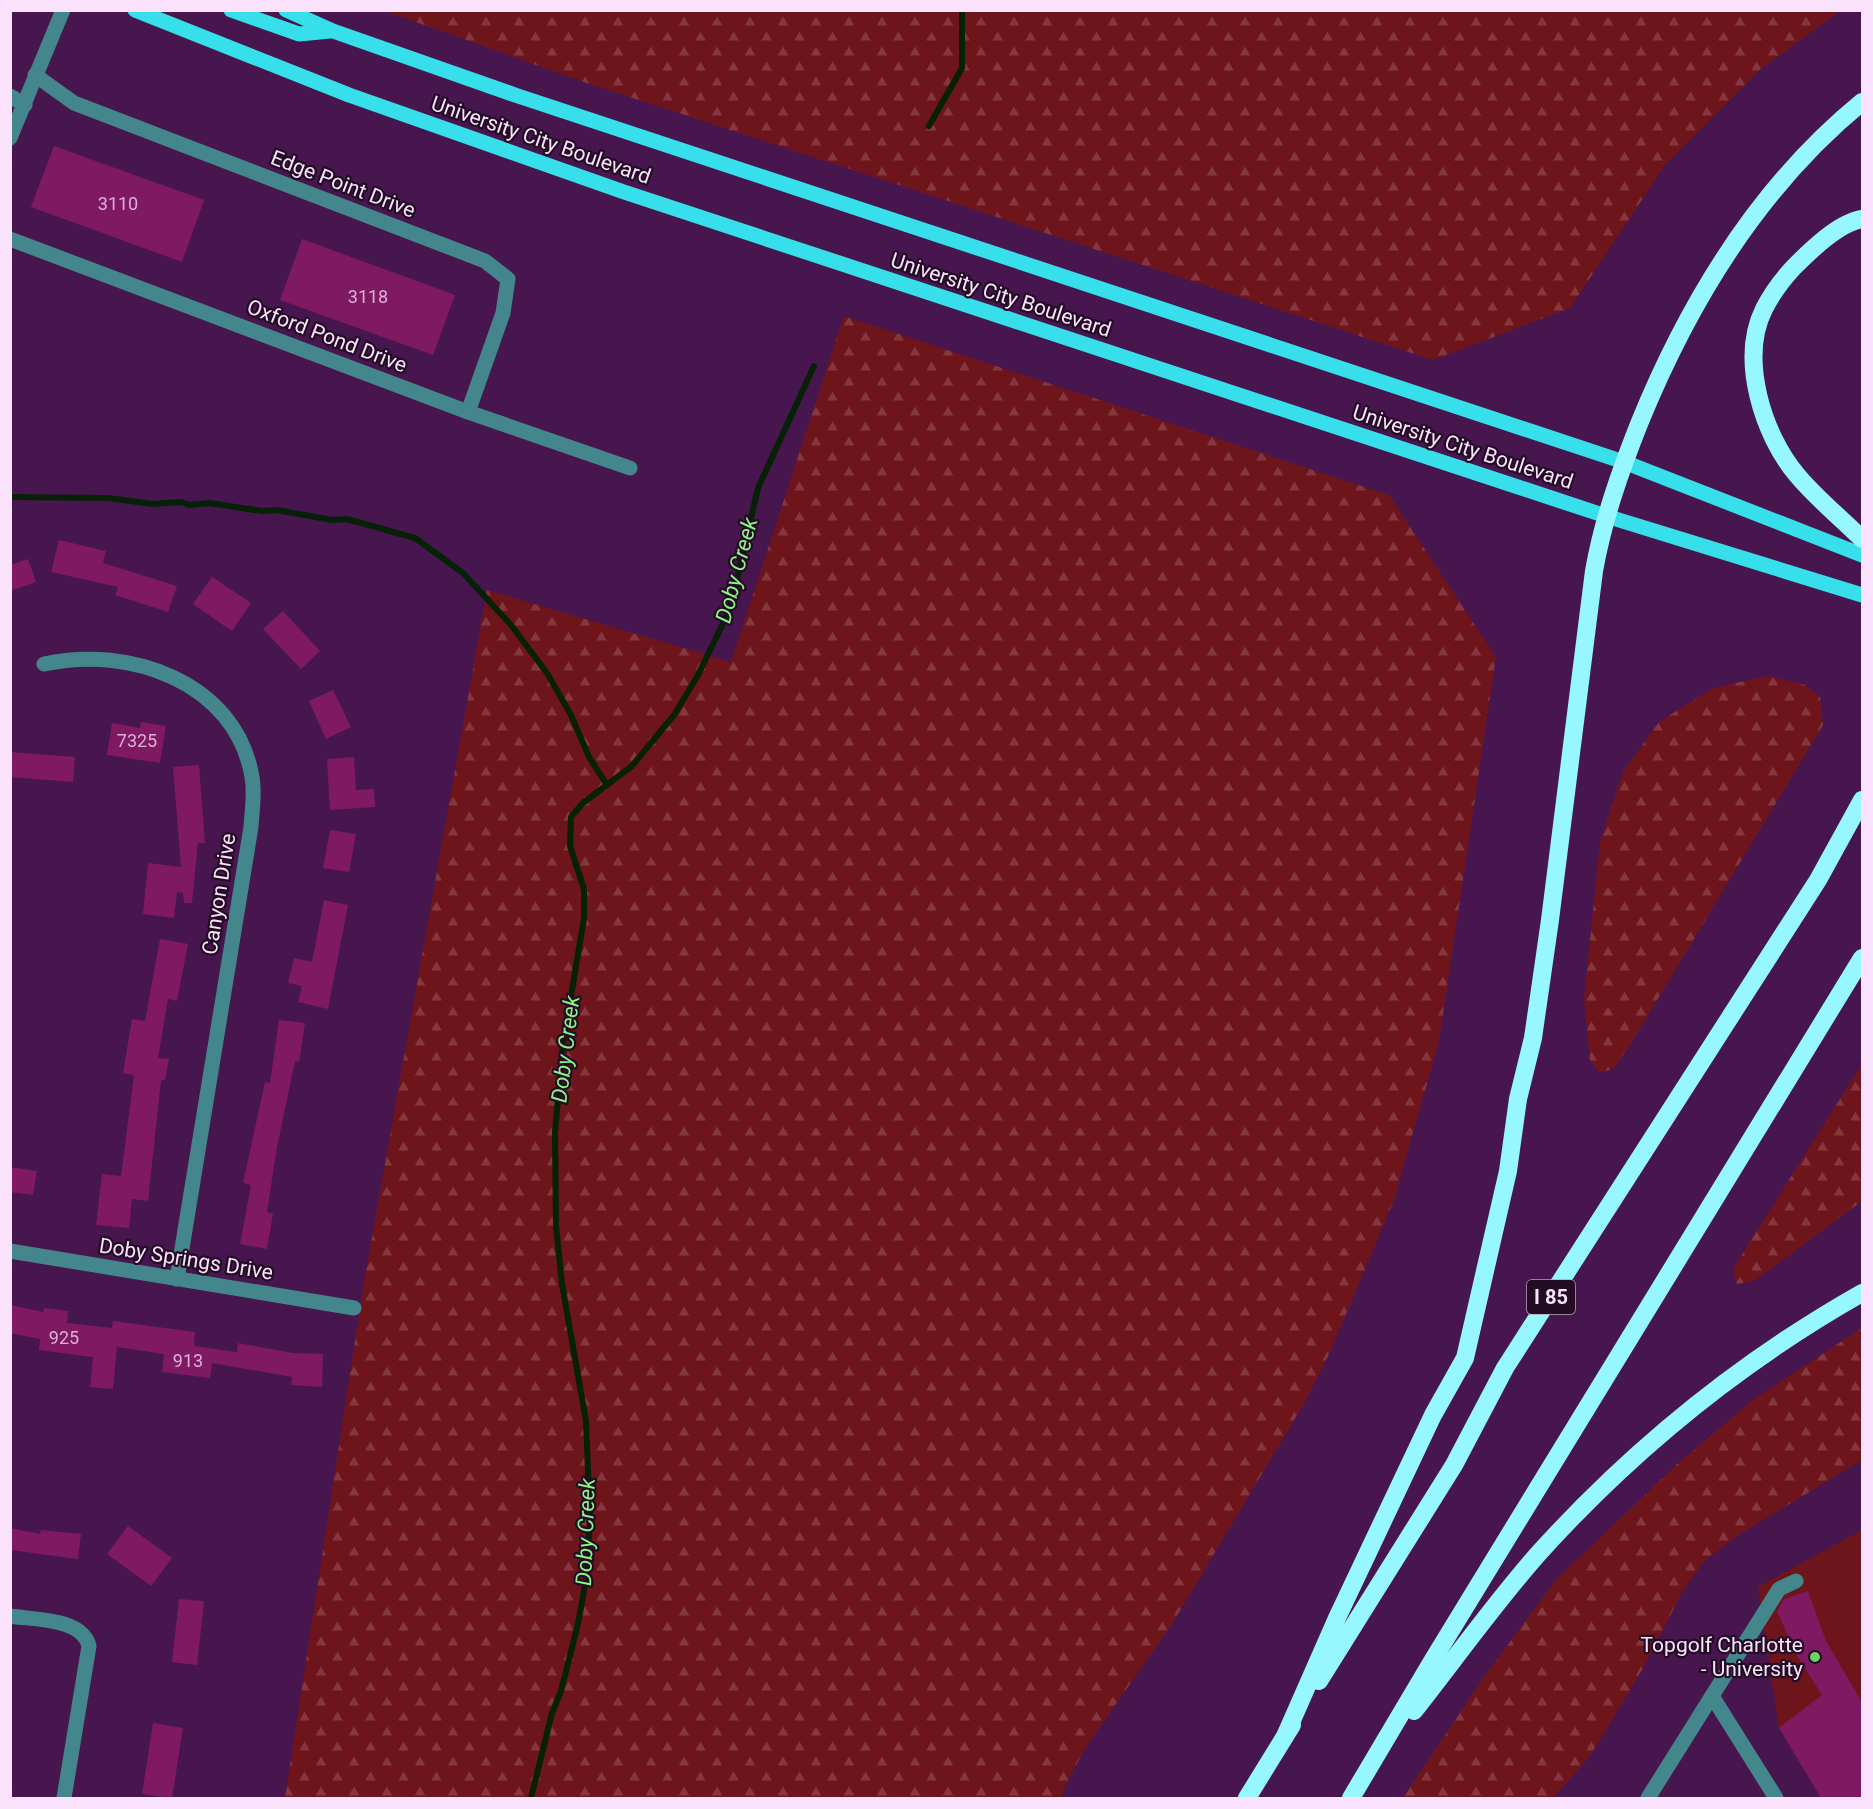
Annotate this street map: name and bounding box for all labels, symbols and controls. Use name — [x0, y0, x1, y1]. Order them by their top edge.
street label: University City Boulevard — [428, 91, 654, 189]
street label: Edge Point Drive — [267, 145, 419, 223]
house number: 3110 — [98, 193, 138, 214]
street label: University City Boulevard — [888, 248, 1114, 342]
house number: 3118 — [348, 286, 388, 307]
street label: Oxford Pond Drive — [244, 295, 410, 377]
street label: University City Boulevard — [1350, 400, 1576, 494]
water label: Doby Creek — [710, 514, 763, 625]
house number: 7325 — [117, 730, 157, 751]
street label: Canyon Drive — [198, 832, 240, 956]
water label: Doby Creek — [547, 993, 585, 1104]
street label: Doby Springs Drive — [97, 1233, 275, 1285]
road number: I 85 — [1527, 1280, 1575, 1314]
house number: 925 — [49, 1327, 79, 1348]
house number: 913 — [173, 1350, 203, 1371]
water label: Doby Creek — [571, 1476, 600, 1586]
place label: Topgolf Charlotte - University — [1641, 1633, 1803, 1681]
marker: Topgolf Charlotte - University — [1808, 1650, 1822, 1664]

